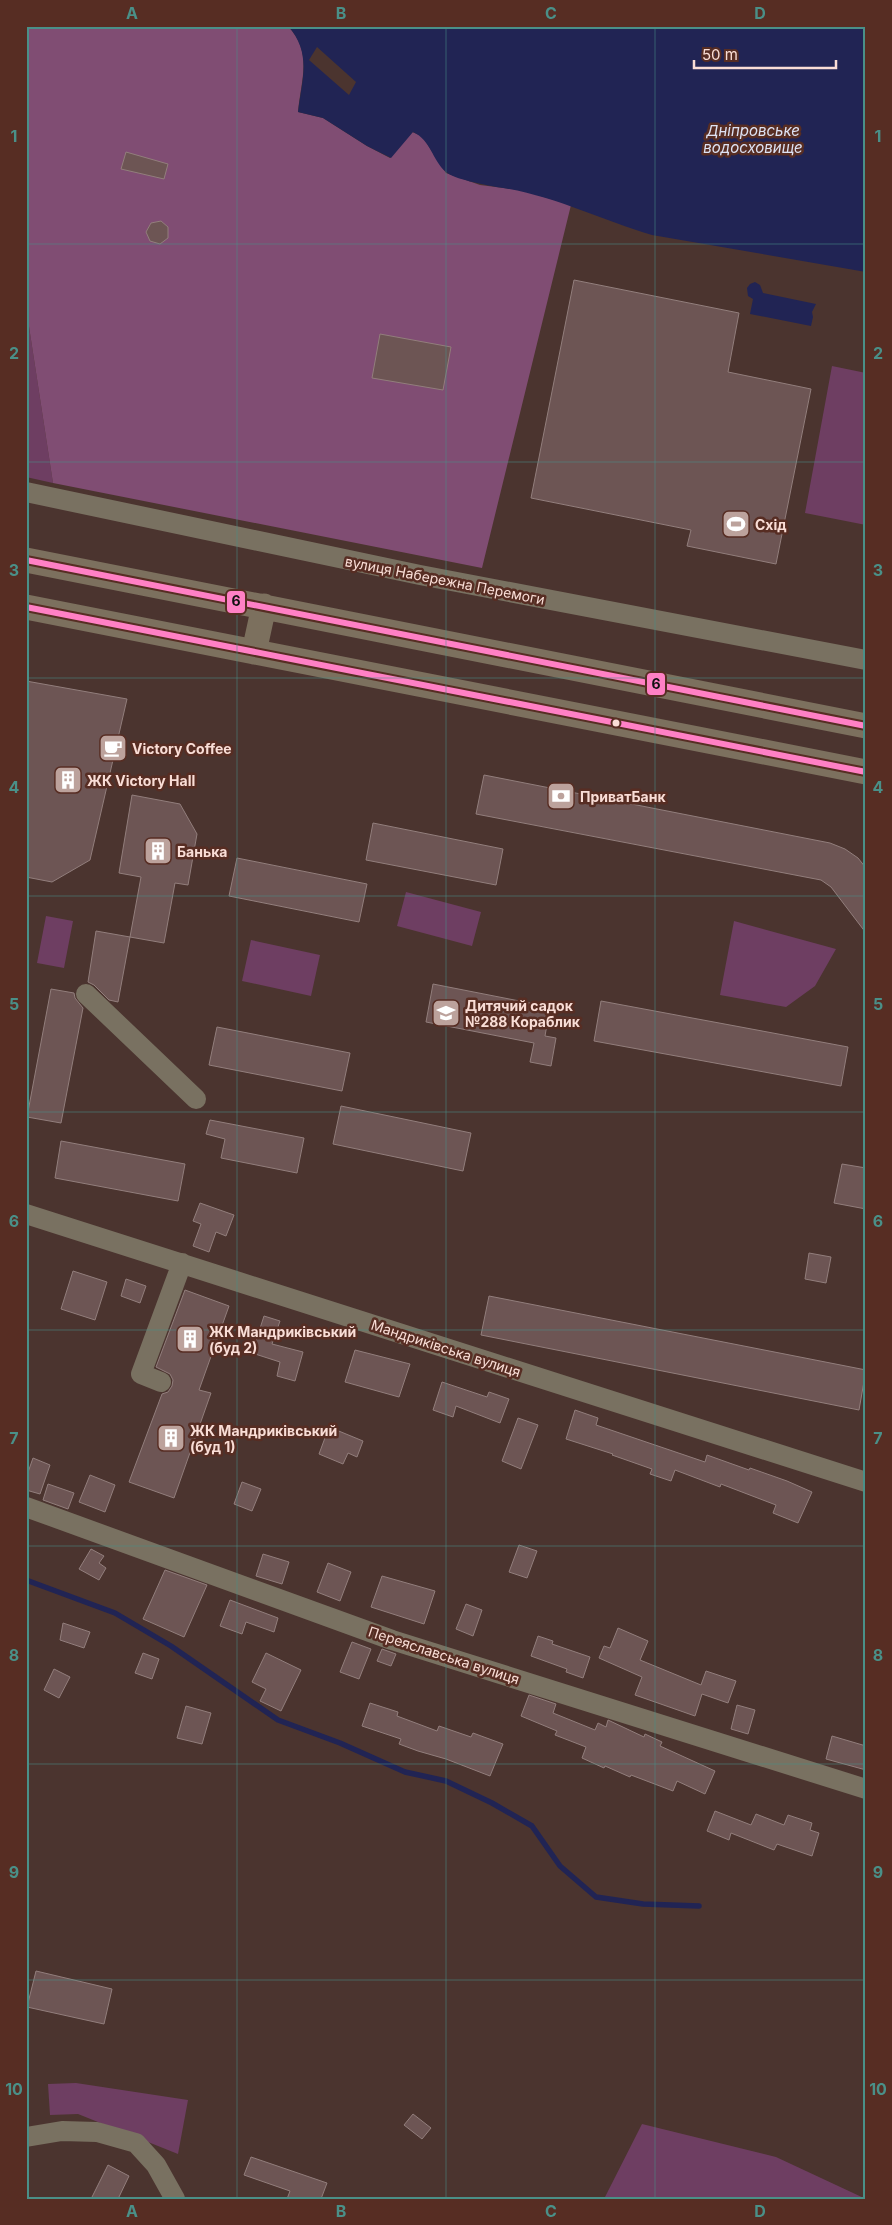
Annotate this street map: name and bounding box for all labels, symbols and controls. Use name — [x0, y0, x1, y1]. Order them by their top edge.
text: A — [126, 3, 138, 23]
text: B — [336, 3, 346, 23]
text: C — [545, 3, 557, 23]
text: D — [754, 3, 766, 23]
scale bar — [694, 38, 837, 70]
text: 50 m — [702, 45, 738, 64]
water label: Дніпровське водосховище — [703, 121, 803, 157]
text: 1 — [11, 126, 17, 146]
text: 1 — [875, 126, 881, 146]
text: 2 — [9, 343, 19, 363]
text: 2 — [873, 343, 883, 363]
sports icon: Схід — [721, 509, 751, 539]
place label: Схід — [755, 516, 787, 533]
street label: вулиця Набережна Перемоги — [344, 552, 546, 608]
text: 3 — [9, 560, 19, 580]
text: 3 — [873, 560, 883, 580]
line badge: 6 — [226, 590, 246, 614]
text: 6 — [231, 592, 241, 609]
line badge: 6 — [646, 672, 666, 696]
text: 6 — [651, 675, 661, 692]
unlabelled marker — [611, 718, 621, 728]
cafe icon: Victory Coffee — [98, 733, 128, 763]
place label: Victory Coffee — [132, 740, 232, 757]
building icon: ЖК Victory Hall — [53, 765, 83, 795]
place label: ЖК Victory Hall — [87, 772, 195, 789]
text: 4 — [9, 777, 20, 797]
text: 4 — [873, 777, 884, 797]
bank icon: ПриватБанк — [546, 781, 576, 811]
place label: ПриватБанк — [580, 788, 666, 805]
building icon: Банька — [143, 836, 173, 866]
place label: Банька — [177, 843, 227, 860]
text: 5 — [9, 994, 19, 1014]
text: 5 — [873, 994, 883, 1014]
place label: Дитячий садок №288 Кораблик — [465, 997, 581, 1030]
school or university icon: Дитячий садок №288 Кораблик — [431, 998, 461, 1028]
text: 6 — [9, 1211, 19, 1231]
text: 6 — [873, 1211, 883, 1231]
street label: Мандриківська вулиця — [369, 1316, 523, 1380]
place label: ЖК Мандриківський (буд 2) — [209, 1323, 356, 1356]
building icon: ЖК Мандриківський (буд 2) — [175, 1324, 205, 1354]
place label: ЖК Мандриківський (буд 1) — [190, 1422, 337, 1455]
building icon: ЖК Мандриківський (буд 1) — [156, 1423, 186, 1453]
text: 7 — [9, 1428, 19, 1448]
text: 7 — [873, 1428, 883, 1448]
street label: Переяславська вулиця — [366, 1623, 522, 1687]
text: 8 — [9, 1645, 19, 1665]
text: 8 — [873, 1645, 883, 1665]
text: 9 — [9, 1862, 19, 1882]
text: 9 — [873, 1862, 883, 1882]
text: 10 — [5, 2079, 23, 2099]
text: 10 — [869, 2079, 887, 2099]
text: A — [126, 2201, 138, 2221]
text: B — [336, 2201, 346, 2221]
text: C — [545, 2201, 557, 2221]
text: D — [754, 2201, 766, 2221]

